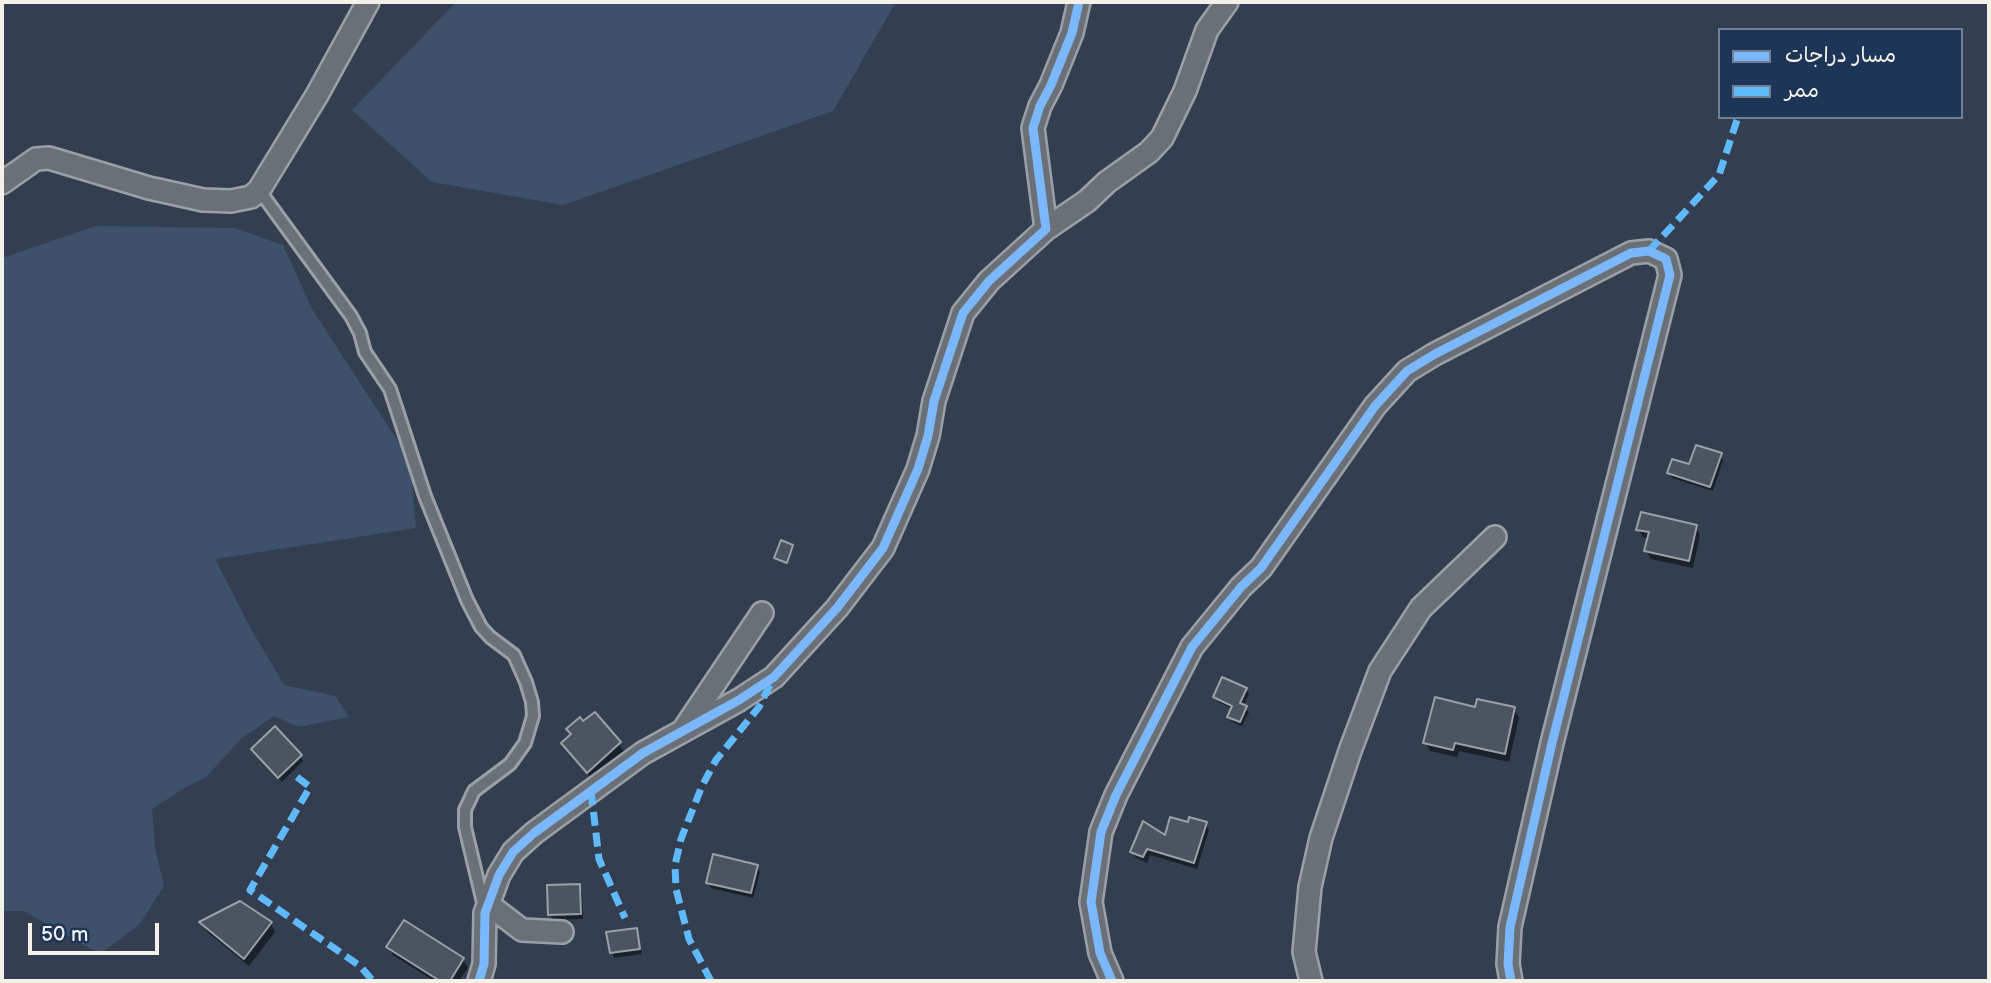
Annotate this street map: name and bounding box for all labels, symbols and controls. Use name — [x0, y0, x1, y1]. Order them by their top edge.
legend — [1718, 28, 1963, 119]
text: مسار دراجات — [1785, 43, 1896, 68]
text: ممر — [1785, 78, 1819, 103]
scale bar — [32, 909, 163, 953]
text: 50 m — [41, 922, 88, 947]

